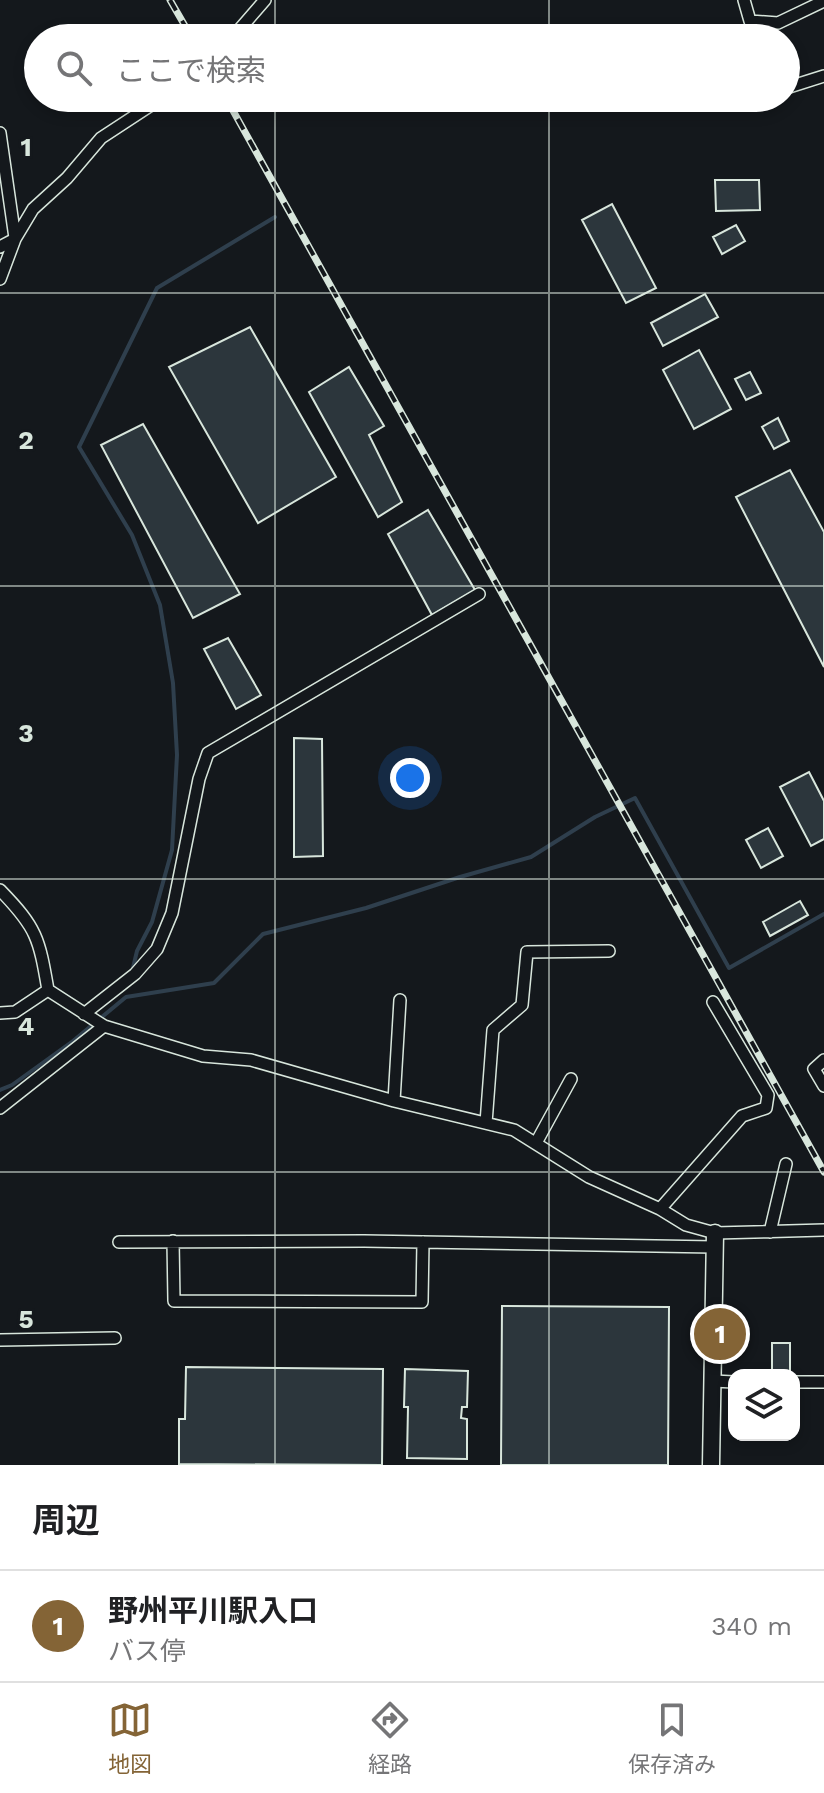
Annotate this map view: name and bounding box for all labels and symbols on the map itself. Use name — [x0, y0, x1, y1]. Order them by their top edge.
text: 1 — [20, 132, 32, 162]
text: 2 — [18, 425, 34, 455]
text: 3 — [18, 718, 34, 748]
your location — [390, 758, 430, 798]
text: 4 — [18, 1011, 35, 1041]
text: 5 — [18, 1304, 34, 1334]
pin: 1 — [694, 1304, 746, 1364]

